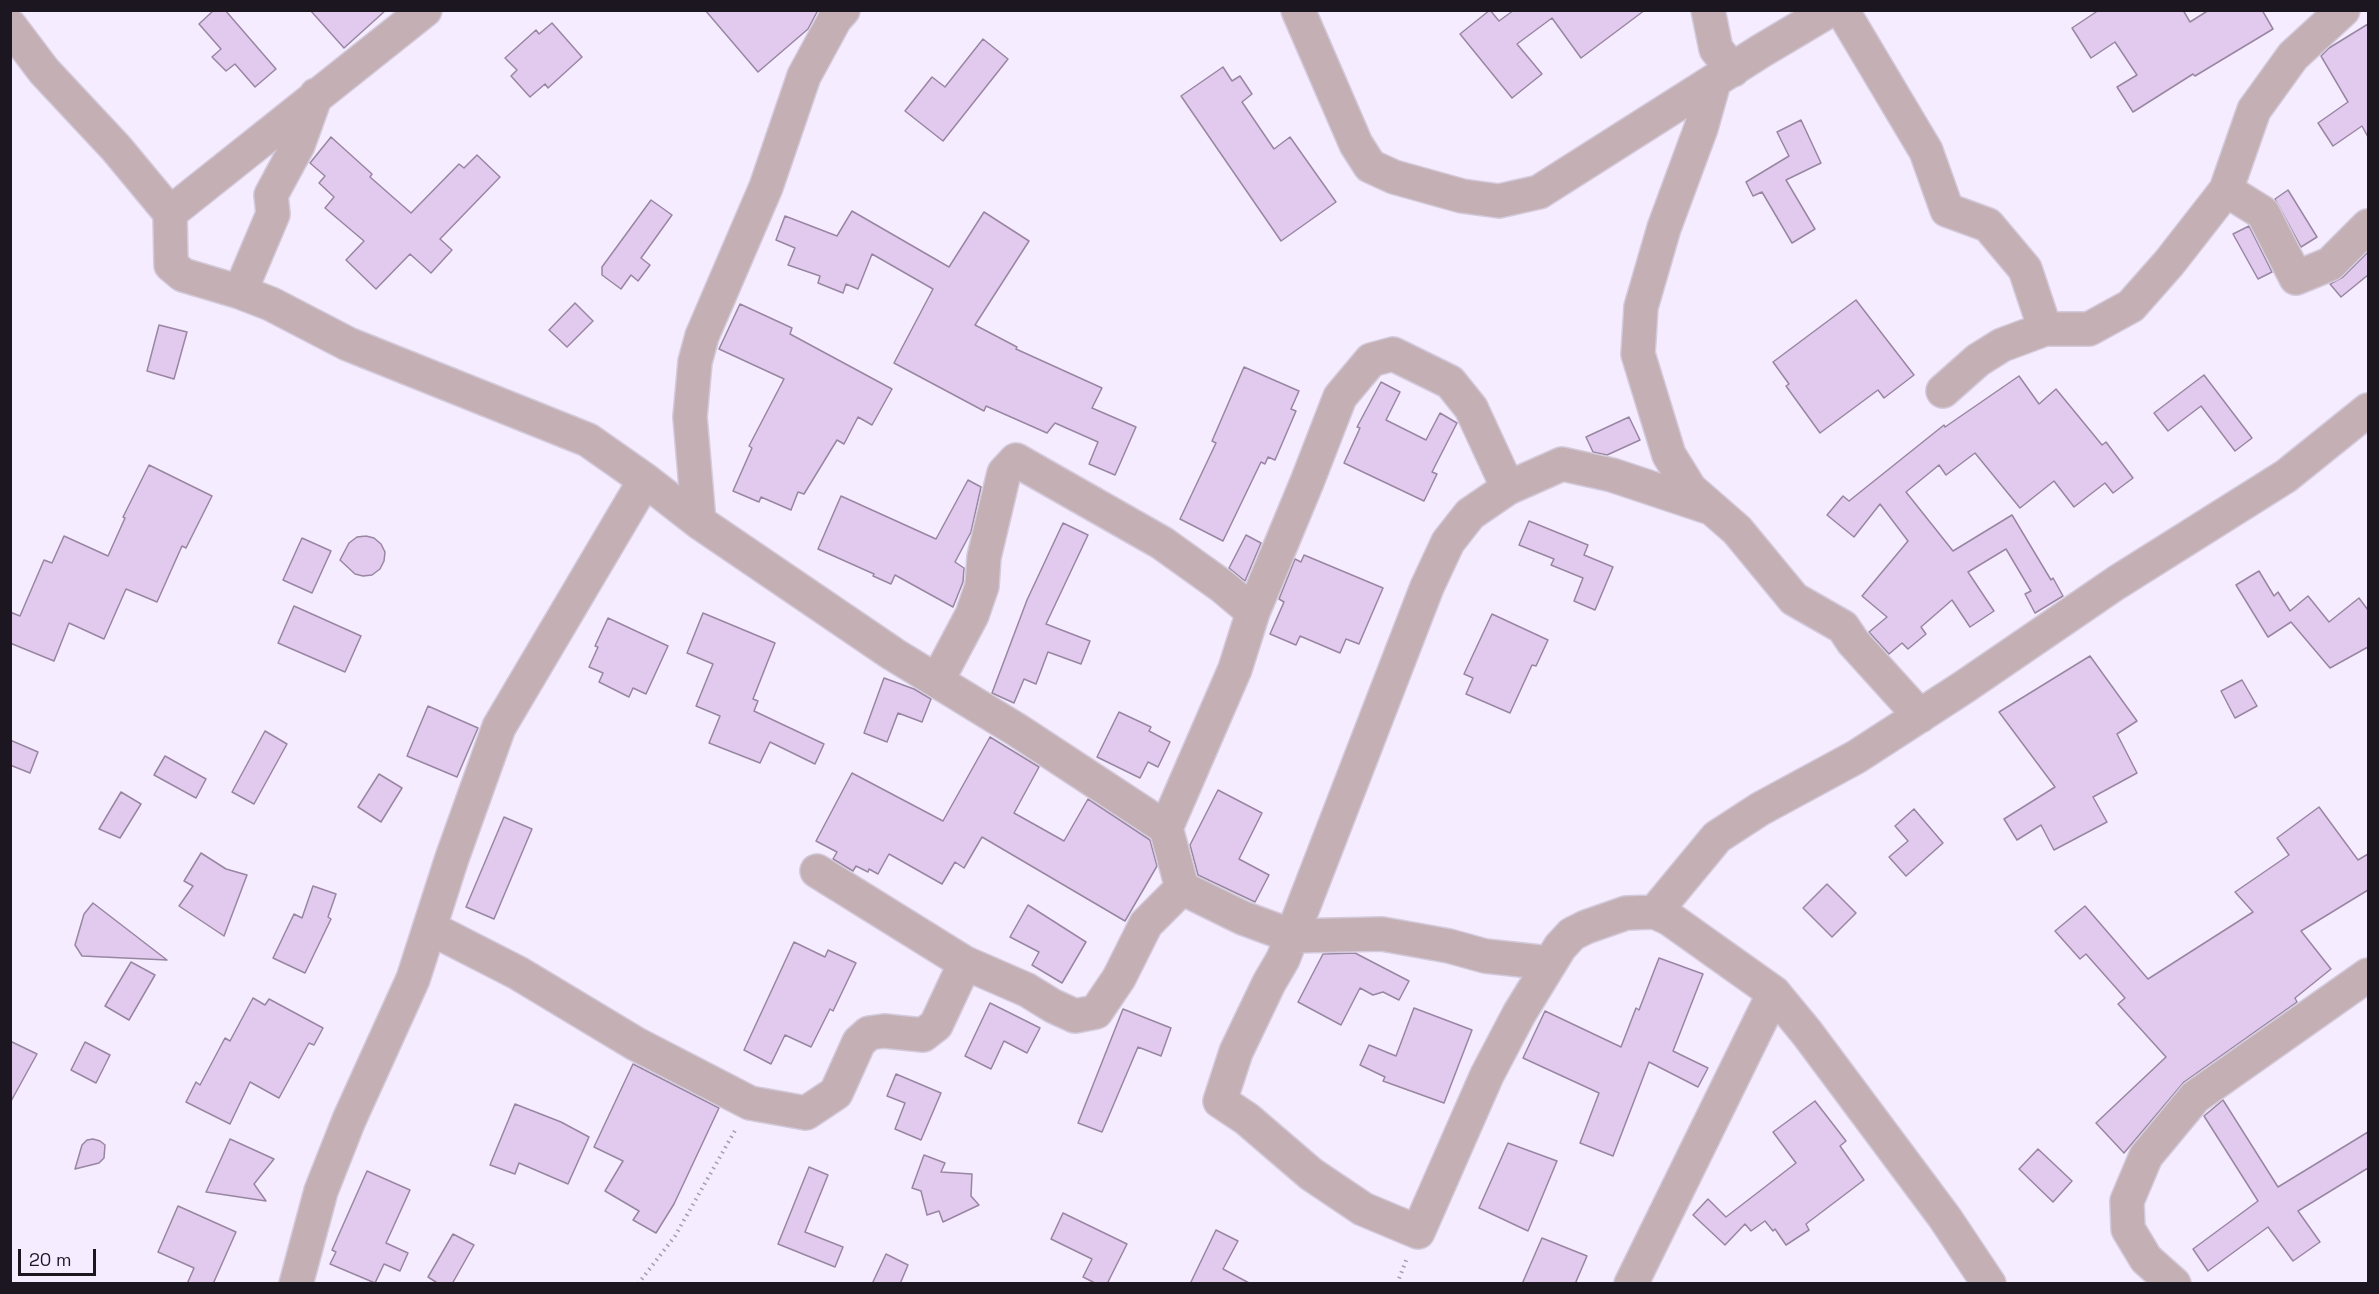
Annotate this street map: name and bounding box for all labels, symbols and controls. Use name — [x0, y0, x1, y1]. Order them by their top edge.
scale bar — [21, 1237, 99, 1275]
text: 20 m — [29, 1248, 72, 1271]

